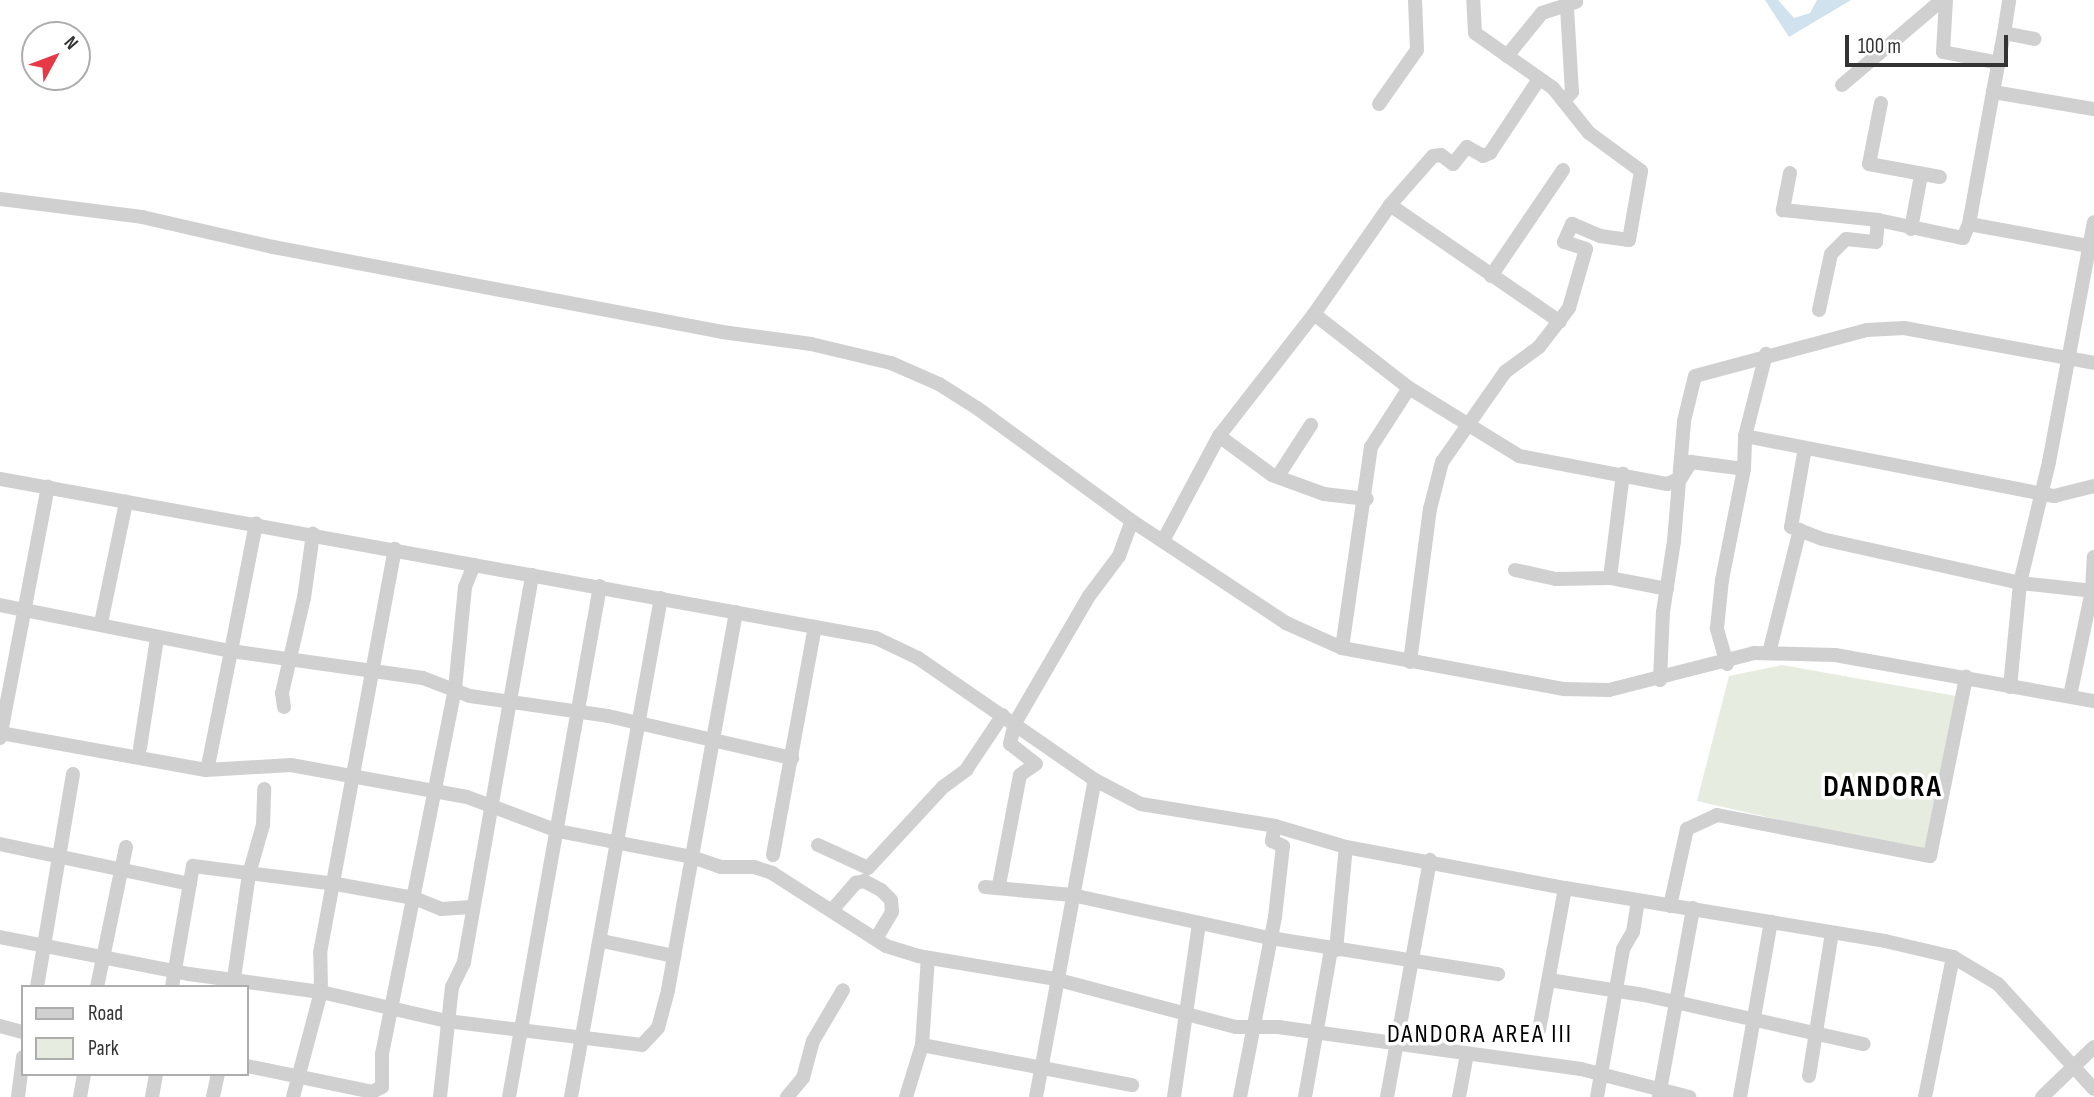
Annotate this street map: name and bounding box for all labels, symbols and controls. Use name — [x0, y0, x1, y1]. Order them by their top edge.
north arrow — [21, 21, 91, 91]
scale bar — [1849, 21, 2012, 65]
text: N — [59, 32, 83, 55]
text: 100 m — [1858, 34, 1901, 59]
district label: DANDORA — [1824, 769, 1942, 805]
legend — [21, 985, 248, 1076]
text: Road — [88, 1001, 123, 1026]
district label: DANDORA AREA III — [1389, 1019, 1571, 1051]
text: Park — [88, 1036, 119, 1061]

